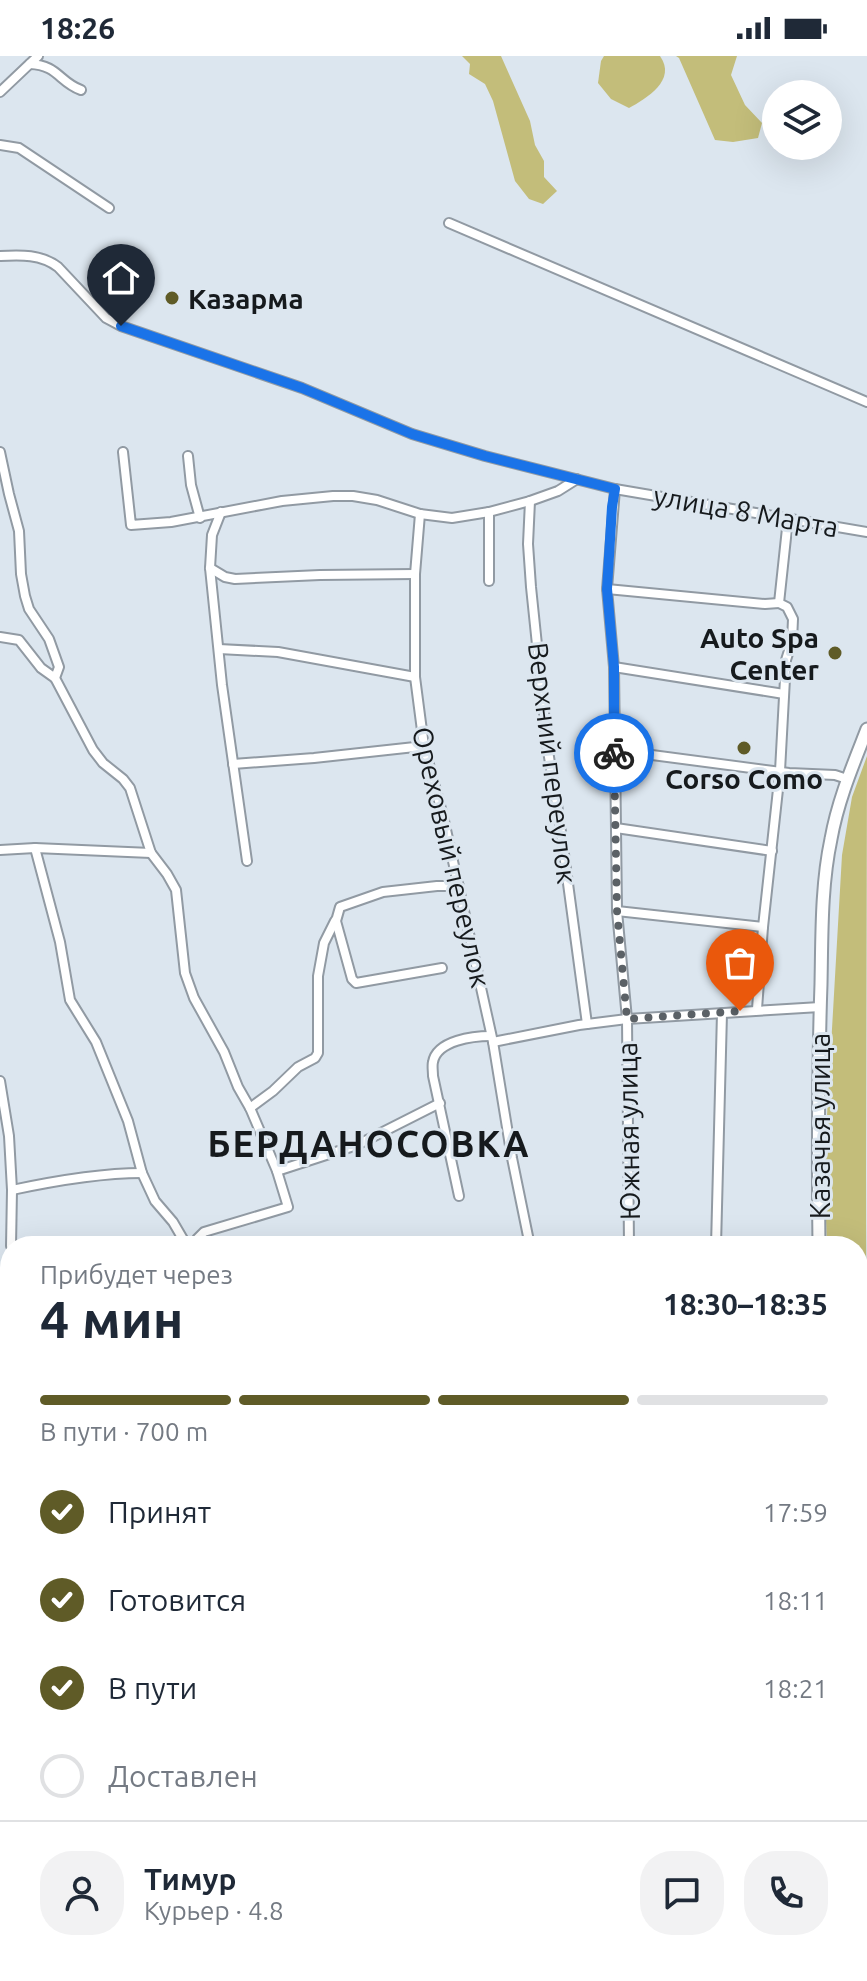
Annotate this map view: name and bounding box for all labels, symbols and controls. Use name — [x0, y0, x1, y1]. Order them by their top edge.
text: 18:26 — [40, 11, 115, 45]
map controls — [762, 80, 842, 160]
button: layers — [762, 80, 842, 160]
pin — [87, 244, 155, 326]
icon: home — [99, 256, 143, 300]
place label: Казарма — [188, 283, 304, 314]
marker: Казарма — [163, 289, 181, 307]
street label: улица 8 Марта — [651, 479, 841, 543]
place label: Auto Spa Center — [700, 622, 819, 685]
street label: Верхний переулок — [523, 641, 583, 885]
marker: Auto Spa Center — [826, 644, 844, 662]
courier — [574, 713, 654, 793]
street label: Ореховый переулок — [407, 724, 497, 990]
icon: bike — [592, 731, 636, 775]
marker: Corso Como — [735, 739, 753, 757]
place label: Corso Como — [665, 763, 823, 794]
pin — [706, 929, 774, 1011]
icon: bag — [718, 941, 762, 985]
street label: Казачья улица — [804, 1033, 835, 1219]
street label: Южная улица — [611, 1042, 645, 1220]
district label: БЕРДАНОСОВКА — [207, 1123, 531, 1164]
text: Прибудет через — [40, 1260, 233, 1289]
text: 18:30–18:35 — [663, 1287, 828, 1321]
text: 4 мин — [40, 1290, 183, 1348]
text: В пути · 700 m — [40, 1417, 208, 1446]
icon: check — [40, 1490, 84, 1534]
text: Принят — [108, 1495, 211, 1529]
text: 17:59 — [763, 1498, 828, 1527]
icon: check — [40, 1578, 84, 1622]
text: Готовится — [108, 1583, 246, 1617]
text: 18:11 — [763, 1586, 828, 1615]
icon: check — [40, 1666, 84, 1710]
text: В пути — [108, 1671, 197, 1705]
text: 18:21 — [763, 1674, 828, 1703]
text: Доставлен — [108, 1759, 258, 1793]
button: person — [40, 1851, 124, 1935]
button: chat — [640, 1851, 724, 1935]
button: phone — [744, 1851, 828, 1935]
text: Тимур — [144, 1862, 236, 1896]
text: Курьер · 4.8 — [144, 1896, 284, 1925]

